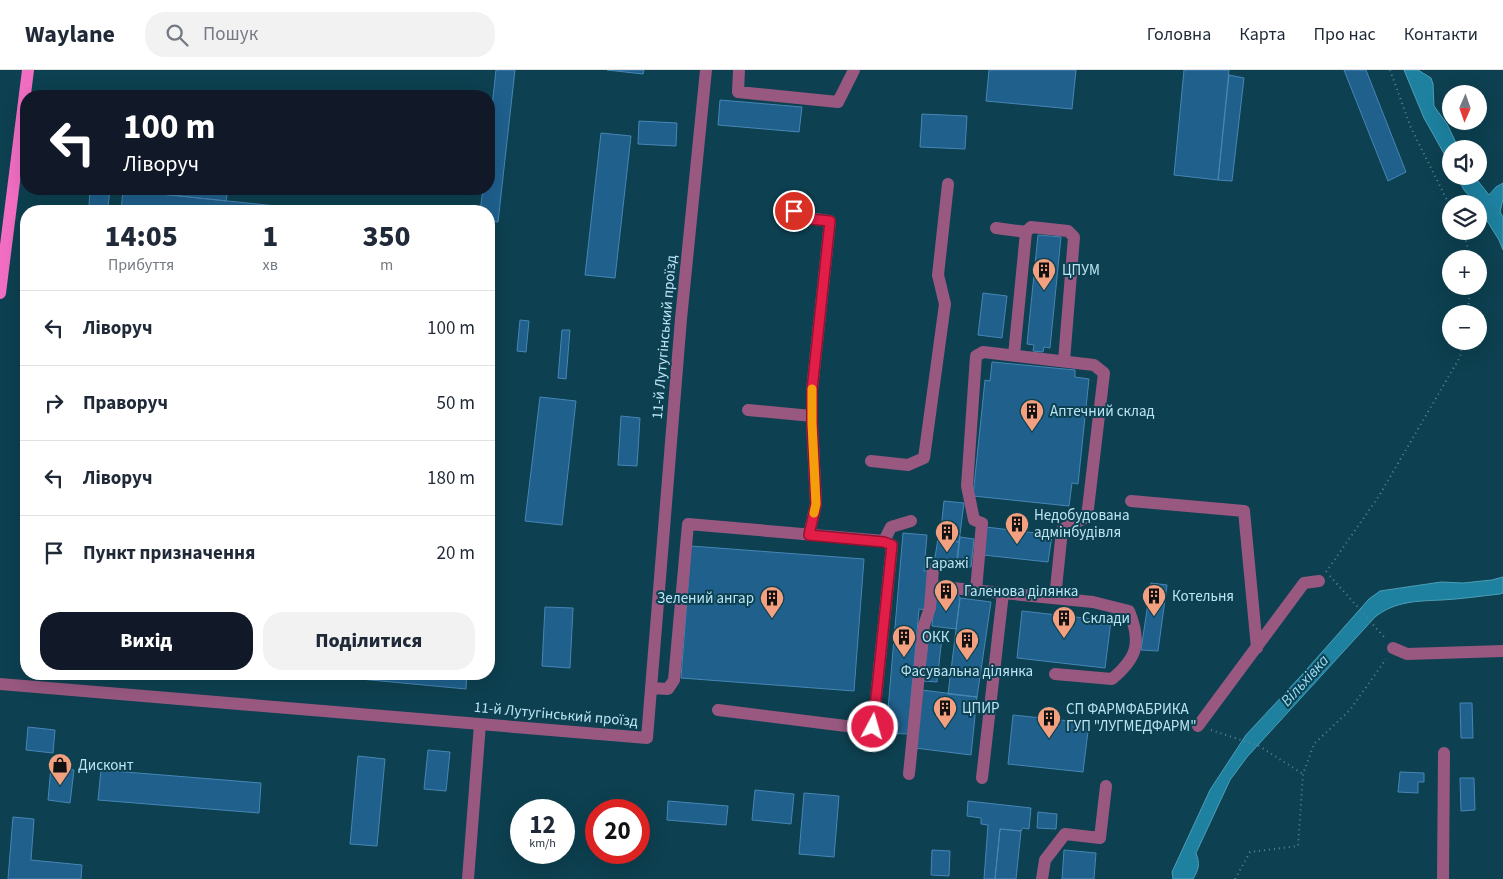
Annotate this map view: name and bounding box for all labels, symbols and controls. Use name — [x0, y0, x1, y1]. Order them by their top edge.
search box — [145, 12, 495, 57]
text: Waylane — [25, 17, 115, 52]
icon: search — [163, 21, 191, 49]
text: Пошук — [203, 21, 258, 48]
text: Головна — [1147, 22, 1211, 47]
text: Карта — [1239, 22, 1285, 47]
text: Про нас — [1313, 22, 1376, 47]
text: Контакти — [1404, 22, 1478, 47]
north arrow — [1442, 85, 1488, 130]
map controls — [1442, 85, 1487, 350]
text: 100 m — [123, 102, 215, 152]
icon: left — [40, 110, 105, 175]
button: sound — [1442, 140, 1487, 185]
text: Ліворуч — [123, 148, 199, 180]
pin — [773, 190, 815, 232]
button: layers — [1442, 195, 1487, 240]
icon: arrive — [780, 197, 808, 225]
text: 14:05 — [104, 215, 178, 258]
text: 1 — [262, 215, 278, 258]
text: 350 — [363, 215, 411, 258]
button: + — [1442, 250, 1487, 295]
text: Прибуття — [108, 254, 174, 276]
text: хв — [263, 254, 278, 276]
text: m — [380, 254, 393, 276]
street label: 11-й Лутугінський проїзд — [647, 254, 682, 420]
building icon: ЦПУМ — [1031, 257, 1057, 291]
place label: ЦПУМ — [1062, 260, 1100, 281]
button: − — [1442, 305, 1487, 350]
icon: left — [40, 314, 68, 342]
text: Ліворуч — [83, 315, 152, 342]
text: 100 m — [427, 315, 475, 342]
icon: right — [40, 389, 68, 417]
text: Праворуч — [83, 390, 168, 417]
text: 50 m — [437, 390, 475, 417]
building icon: Аптечний склад — [1019, 398, 1045, 432]
place label: Аптечний склад — [1050, 401, 1154, 422]
icon: left — [40, 464, 68, 492]
text: Ліворуч — [83, 465, 152, 492]
text: 180 m — [427, 465, 475, 492]
place label: Недобудована адмінбудівля — [1034, 505, 1130, 543]
building icon: Недобудована адмінбудівля — [1004, 511, 1030, 545]
building icon: Гаражі — [934, 519, 960, 553]
icon: arrive — [40, 539, 68, 567]
text: Пункт призначення — [83, 540, 255, 567]
text: 20 m — [437, 540, 475, 567]
place label: Гаражі — [925, 553, 969, 574]
building icon: Галенова ділянка — [933, 578, 959, 612]
place label: Галенова ділянка — [964, 581, 1078, 602]
building icon: Котельня — [1141, 583, 1167, 617]
building icon: Зелений ангар — [759, 585, 785, 619]
place label: Котельня — [1172, 586, 1234, 607]
place label: Зелений ангар — [657, 588, 754, 609]
building icon: Склади — [1051, 605, 1077, 639]
place label: Склади — [1082, 608, 1130, 629]
button: Вихід — [40, 612, 253, 670]
button: Поділитися — [263, 612, 475, 670]
building icon: ОКК — [891, 624, 917, 658]
place label: ОКК — [922, 627, 950, 648]
building icon: Фасувальна ділянка — [954, 627, 980, 661]
water label: Вільхівка — [1276, 650, 1334, 711]
place label: Фасувальна ділянка — [901, 661, 1033, 682]
building icon: ЦПИР — [932, 695, 958, 729]
street label: 11-й Лутугінський проїзд — [473, 697, 639, 732]
place label: ЦПИР — [962, 698, 1000, 719]
place label: СП ФАРМФАБРИКА ГУП "ЛУГМЕДФАРМ" — [1066, 699, 1197, 737]
position arrow — [846, 700, 898, 752]
building icon: СП ФАРМФАБРИКА ГУП "ЛУГМЕДФАРМ" — [1036, 705, 1062, 739]
shop icon: Дисконт — [47, 752, 73, 786]
place label: Дисконт — [78, 755, 134, 776]
speed limit sign: 20 — [585, 799, 650, 864]
text: 12 — [529, 807, 556, 843]
text: km/h — [529, 835, 556, 852]

